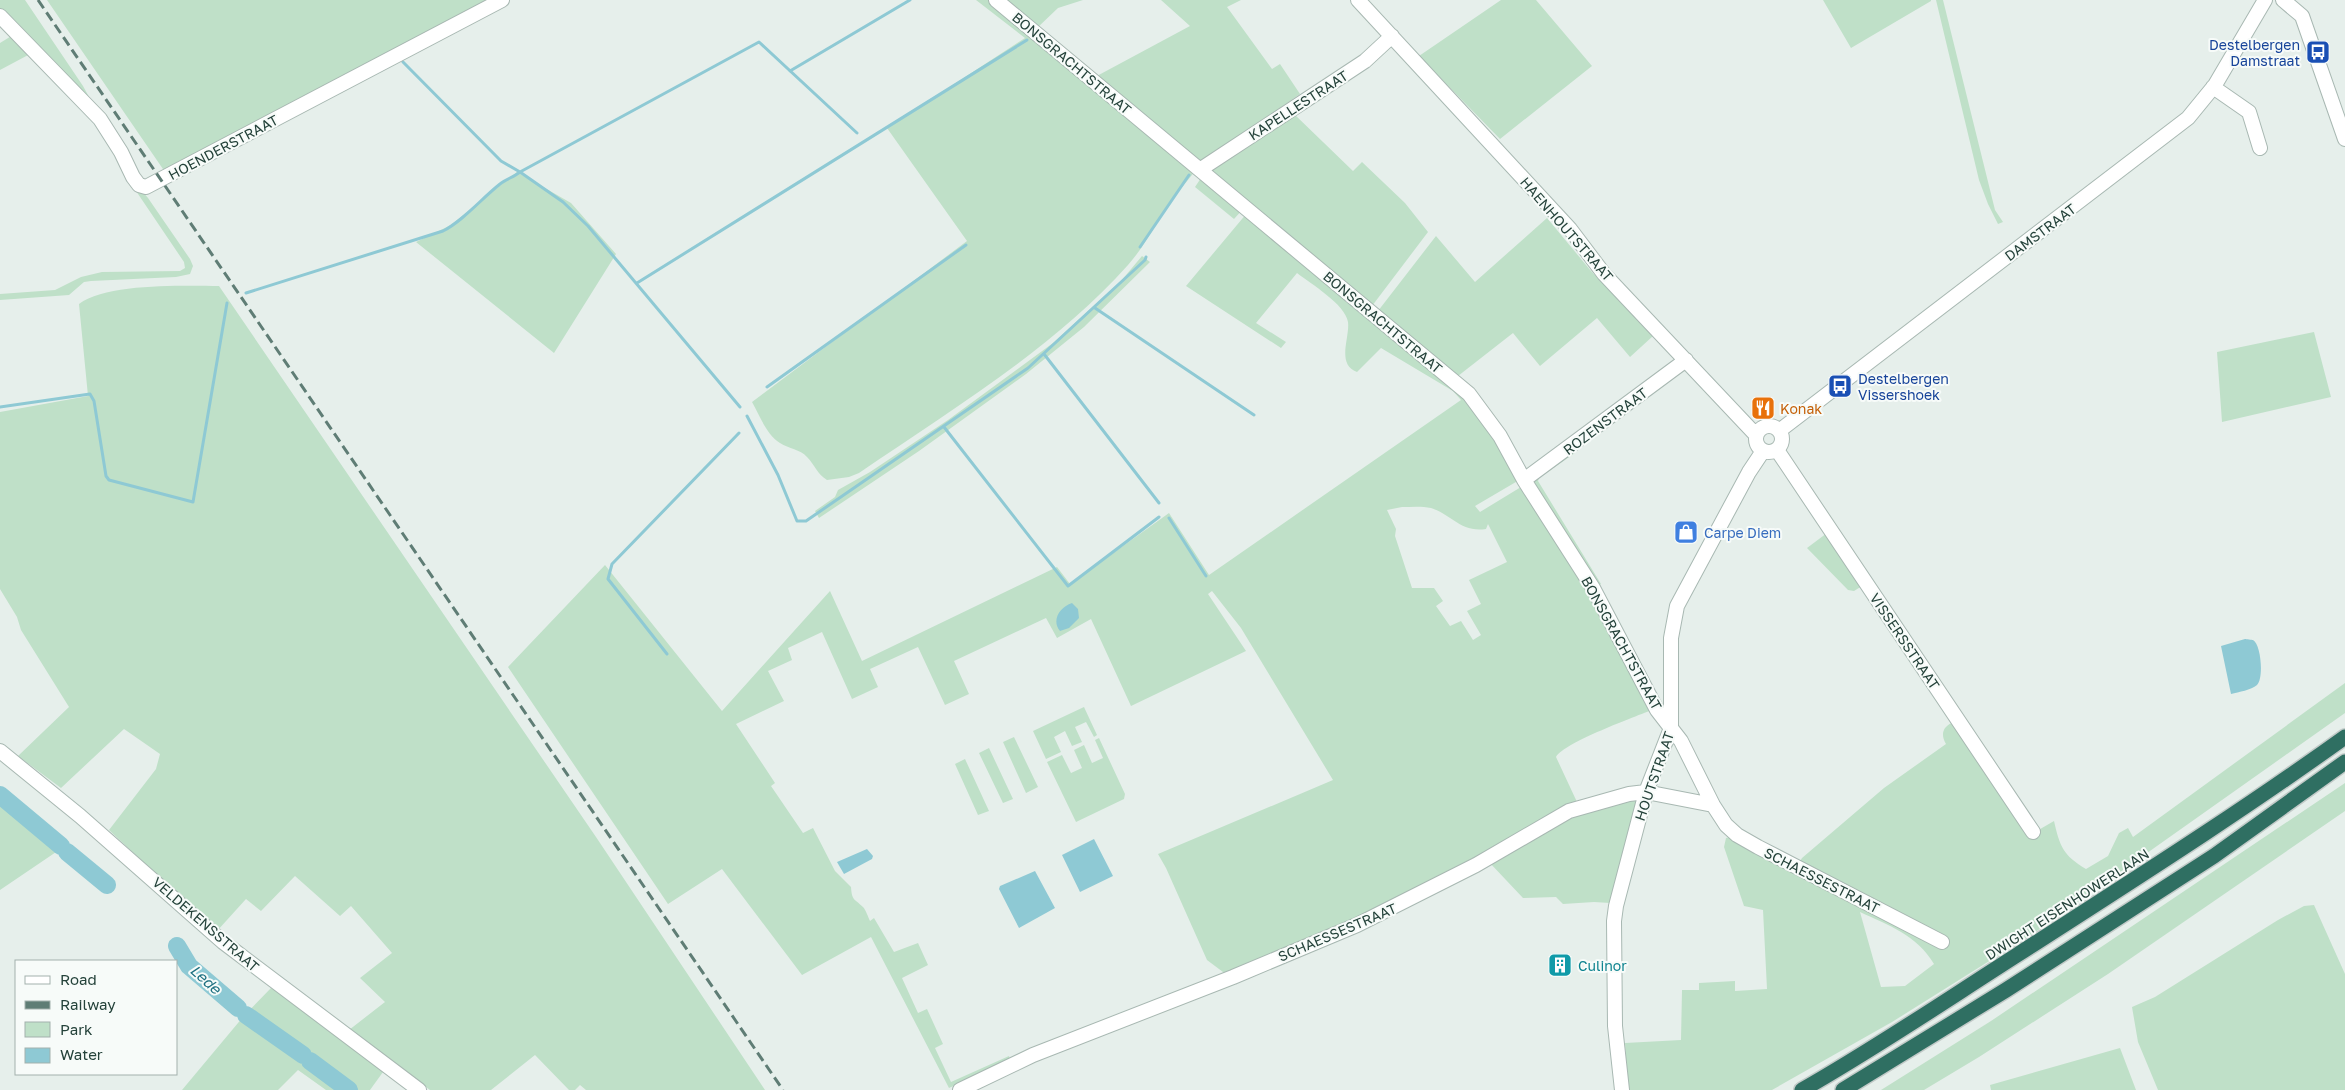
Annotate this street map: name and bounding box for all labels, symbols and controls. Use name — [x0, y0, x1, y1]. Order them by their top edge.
street label: BONSGRACHTSTRAAT — [1009, 8, 1135, 118]
place label: Destelbergen Damstraat — [2209, 36, 2300, 69]
bus stop icon: Destelbergen Damstraat — [2305, 39, 2331, 65]
street label: KAPELLESTRAAT — [1245, 66, 1351, 143]
street label: HOENDERSTRAAT — [165, 111, 281, 183]
street label: HAENHOUTSTRAAT — [1517, 173, 1617, 285]
street label: DAMSTRAAT — [2001, 200, 2079, 264]
street label: BONSGRACHTSTRAAT — [1320, 267, 1446, 377]
place label: Destelbergen Vissershoek — [1858, 370, 1949, 403]
bus stop icon: Destelbergen Vissershoek — [1827, 373, 1853, 399]
street label: ROZENSTRAAT — [1560, 384, 1651, 458]
restaurant icon: Konak — [1750, 395, 1776, 421]
place label: Konak — [1780, 400, 1822, 417]
shop icon: Carpe Diem — [1673, 519, 1699, 545]
place label: Carpe Diem — [1704, 524, 1781, 541]
street label: BONSGRACHTSTRAAT — [1578, 573, 1666, 713]
street label: VISSERSSTRAAT — [1867, 590, 1944, 693]
street label: HOUTSTRAAT — [1631, 729, 1677, 823]
street label: SCHAESSESTRAAT — [1762, 844, 1883, 917]
street label: DWIGHT EISENHOWERLAAN — [1982, 845, 2152, 963]
street label: VELDEKENSSTRAAT — [149, 873, 263, 975]
street label: SCHAESSESTRAAT — [1275, 899, 1399, 965]
building icon: Culinor — [1547, 952, 1573, 978]
place label: Culinor — [1578, 957, 1627, 974]
legend — [15, 960, 178, 1075]
water label: Lede — [187, 961, 226, 998]
text: Road — [60, 970, 97, 988]
text: Railway — [60, 995, 116, 1013]
text: Park — [60, 1020, 93, 1038]
text: Water — [60, 1045, 103, 1063]

